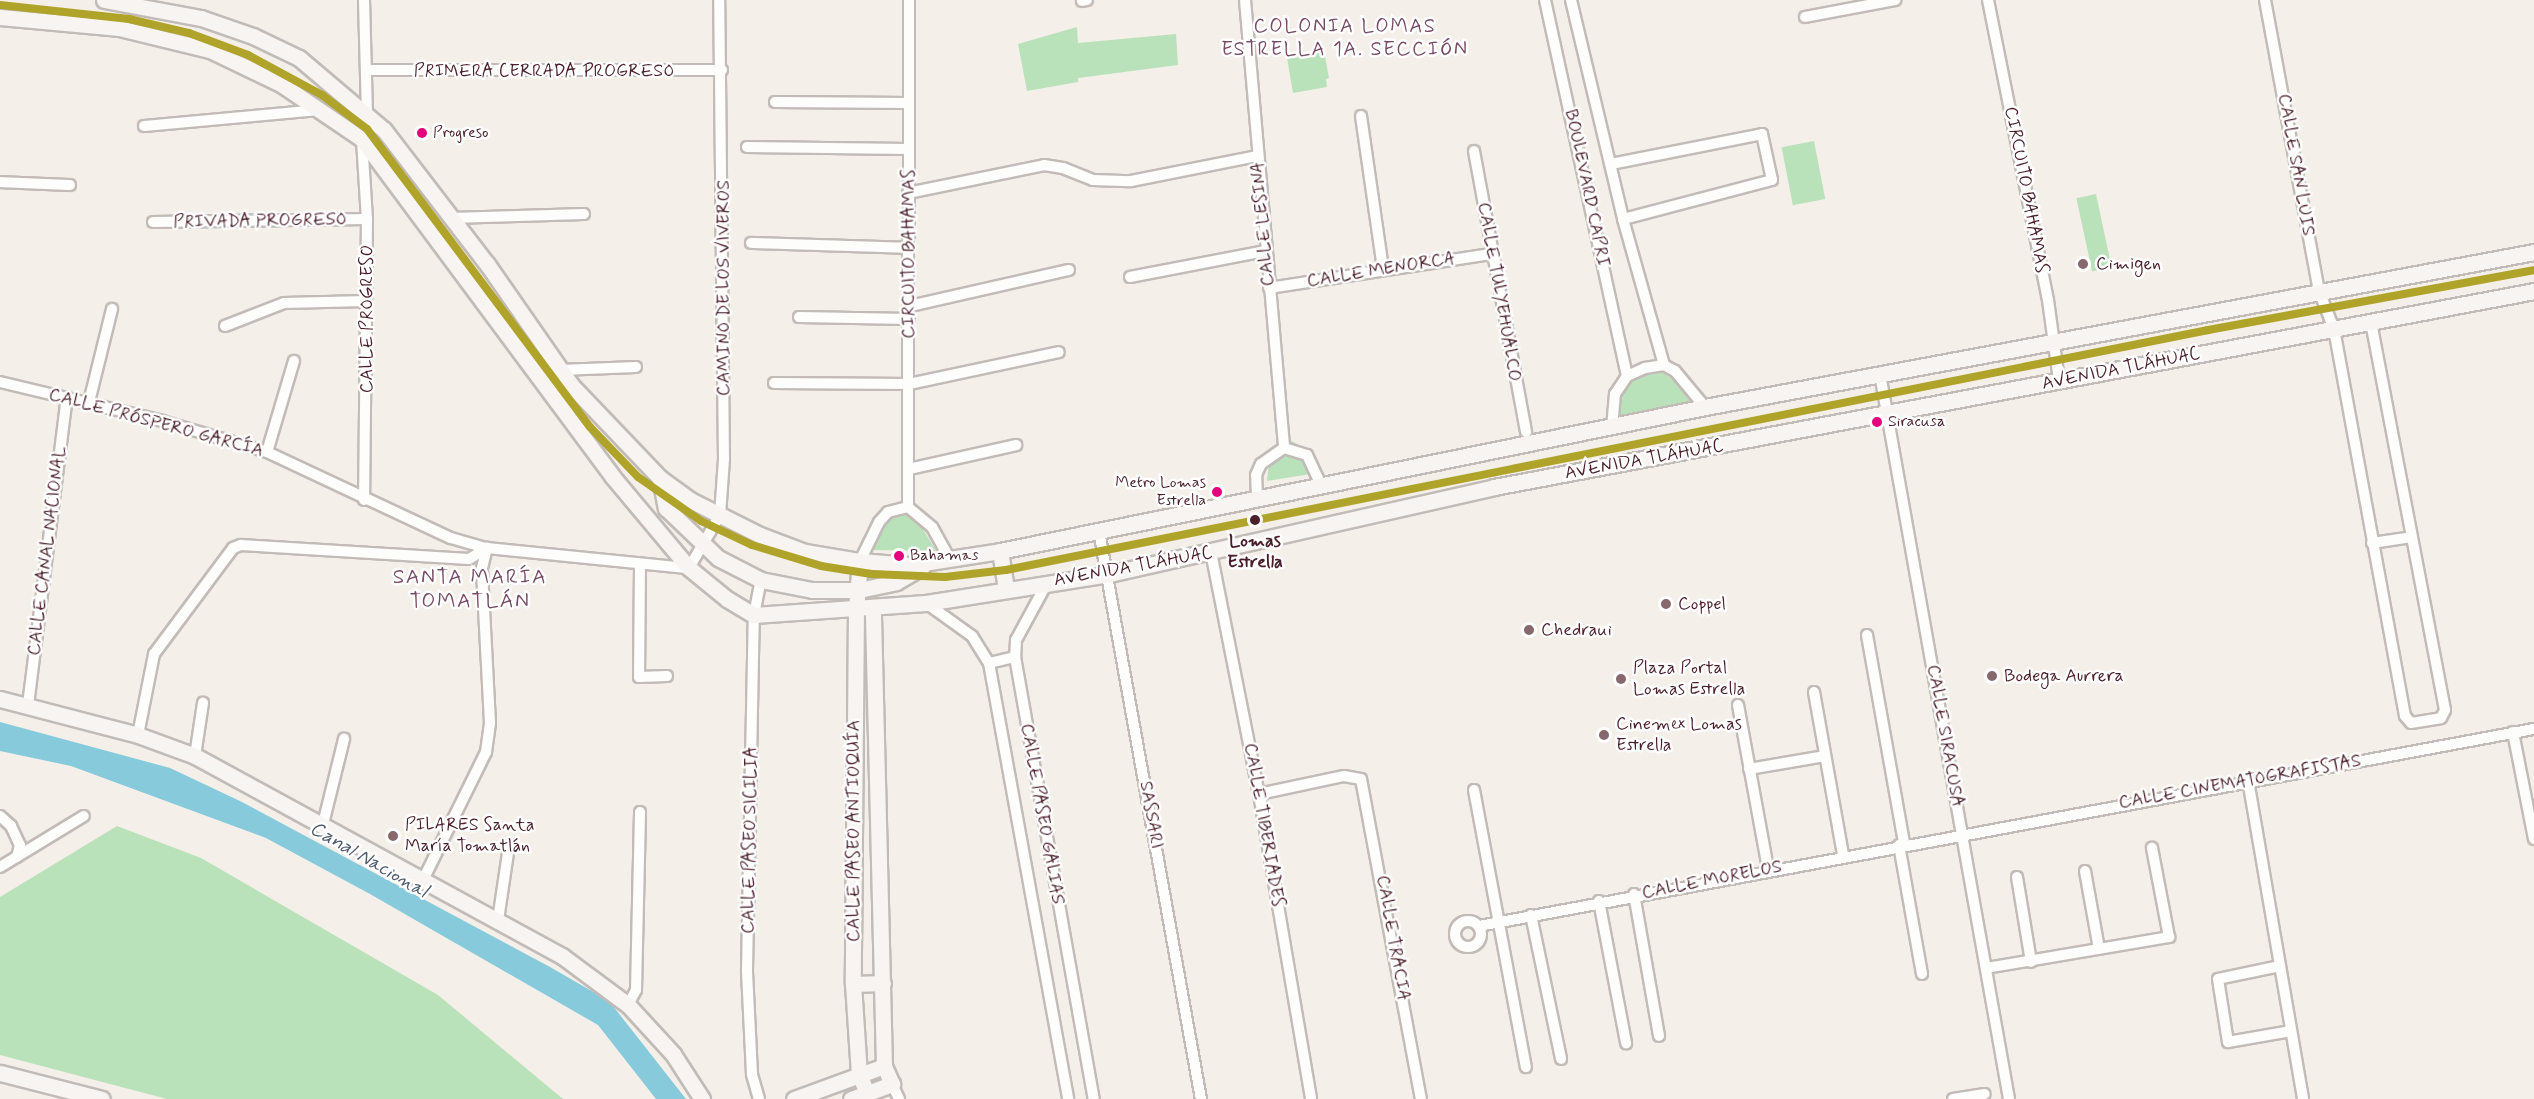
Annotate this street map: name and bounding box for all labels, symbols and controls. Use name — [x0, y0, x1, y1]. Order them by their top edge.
district label: COLONIA LOMAS ESTRELLA 1A. SECCIÓN — [1220, 14, 1470, 61]
street label: PRIMERA CERRADA PROGRESO — [414, 60, 674, 82]
street label: CALLE SAN LUIS — [2273, 92, 2319, 238]
street label: BOULEVARD CAPRI — [1559, 106, 1615, 270]
street label: CIRCUITO BAHAMAS — [1999, 106, 2053, 274]
place label: Progreso — [433, 123, 489, 143]
marker: Progreso — [416, 127, 428, 139]
street label: CALLE LESINA — [1247, 160, 1279, 288]
street label: CIRCUITO BAHAMAS — [898, 170, 920, 338]
street label: CAMINO DE LOS VIVEROS — [713, 177, 735, 399]
street label: CALLE TULYEHUALCO — [1472, 200, 1526, 384]
street label: PRIVADA PROGRESO — [174, 209, 346, 233]
street label: CALLE PROGRESO — [356, 243, 378, 395]
street label: CALLE MENORCA — [1305, 248, 1457, 292]
place label: Cimigen — [2096, 253, 2161, 275]
marker: Cimigen — [2074, 255, 2092, 273]
street label: AVENIDA TLÁHUAC — [2040, 343, 2202, 395]
street label: CALLE PRÓSPERO GARCÍA — [46, 384, 266, 462]
place label: Siracusa — [1888, 412, 1945, 432]
marker: Siracusa — [1871, 416, 1883, 428]
street label: AVENIDA TLÁHUAC — [1563, 435, 1725, 485]
street label: CALLE CANAL NACIONAL — [23, 443, 71, 659]
place label: Metro Lomas Estrella — [1115, 473, 1206, 511]
marker: Metro Lomas Estrella — [1211, 486, 1223, 498]
marker: Lomas Estrella — [1246, 511, 1264, 529]
place label: Lomas Estrella — [1227, 531, 1283, 574]
street label: AVENIDA TLÁHUAC — [1052, 542, 1214, 592]
place label: Bahamas — [910, 546, 979, 566]
marker: Bahamas — [893, 550, 905, 562]
district label: SANTA MARÍA TOMATLÁN — [392, 564, 548, 614]
place label: Coppel — [1678, 593, 1726, 615]
marker: Coppel — [1659, 597, 1673, 611]
place label: Chedraui — [1541, 619, 1612, 641]
marker: Chedraui — [1522, 623, 1536, 637]
place label: Plaza Portal Lomas Estrella — [1633, 658, 1745, 700]
street label: CALLE SIRACUSA — [1922, 662, 1968, 810]
place label: Bodega Aurrera — [2004, 665, 2124, 687]
marker: Bodega Aurrera — [1985, 669, 1999, 683]
marker: Plaza Portal Lomas Estrella — [1614, 672, 1628, 686]
place label: Cinemex Lomas Estrella — [1616, 714, 1742, 756]
street label: CALLE PASEO ANTIOQUÍA — [843, 719, 865, 943]
street label: CALLE PASEO GALIAS — [1015, 720, 1069, 908]
marker: Cinemex Lomas Estrella — [1597, 728, 1611, 742]
street label: CALLE TIBERIADES — [1239, 740, 1289, 910]
street label: CALLE PASEO SICILIA — [738, 745, 762, 935]
street label: CALLE CINEMATOGRAFISTAS — [2116, 750, 2364, 814]
street label: SASSARI — [1134, 779, 1168, 851]
place label: PILARES Santa María Tomatlán — [405, 815, 530, 858]
water label: Canal Nacional — [307, 817, 431, 903]
marker: PILARES Santa María Tomatlán — [386, 829, 400, 843]
street label: CALLE MORELOS — [1639, 856, 1785, 904]
street label: CALLE TRACIA — [1371, 873, 1415, 1003]

